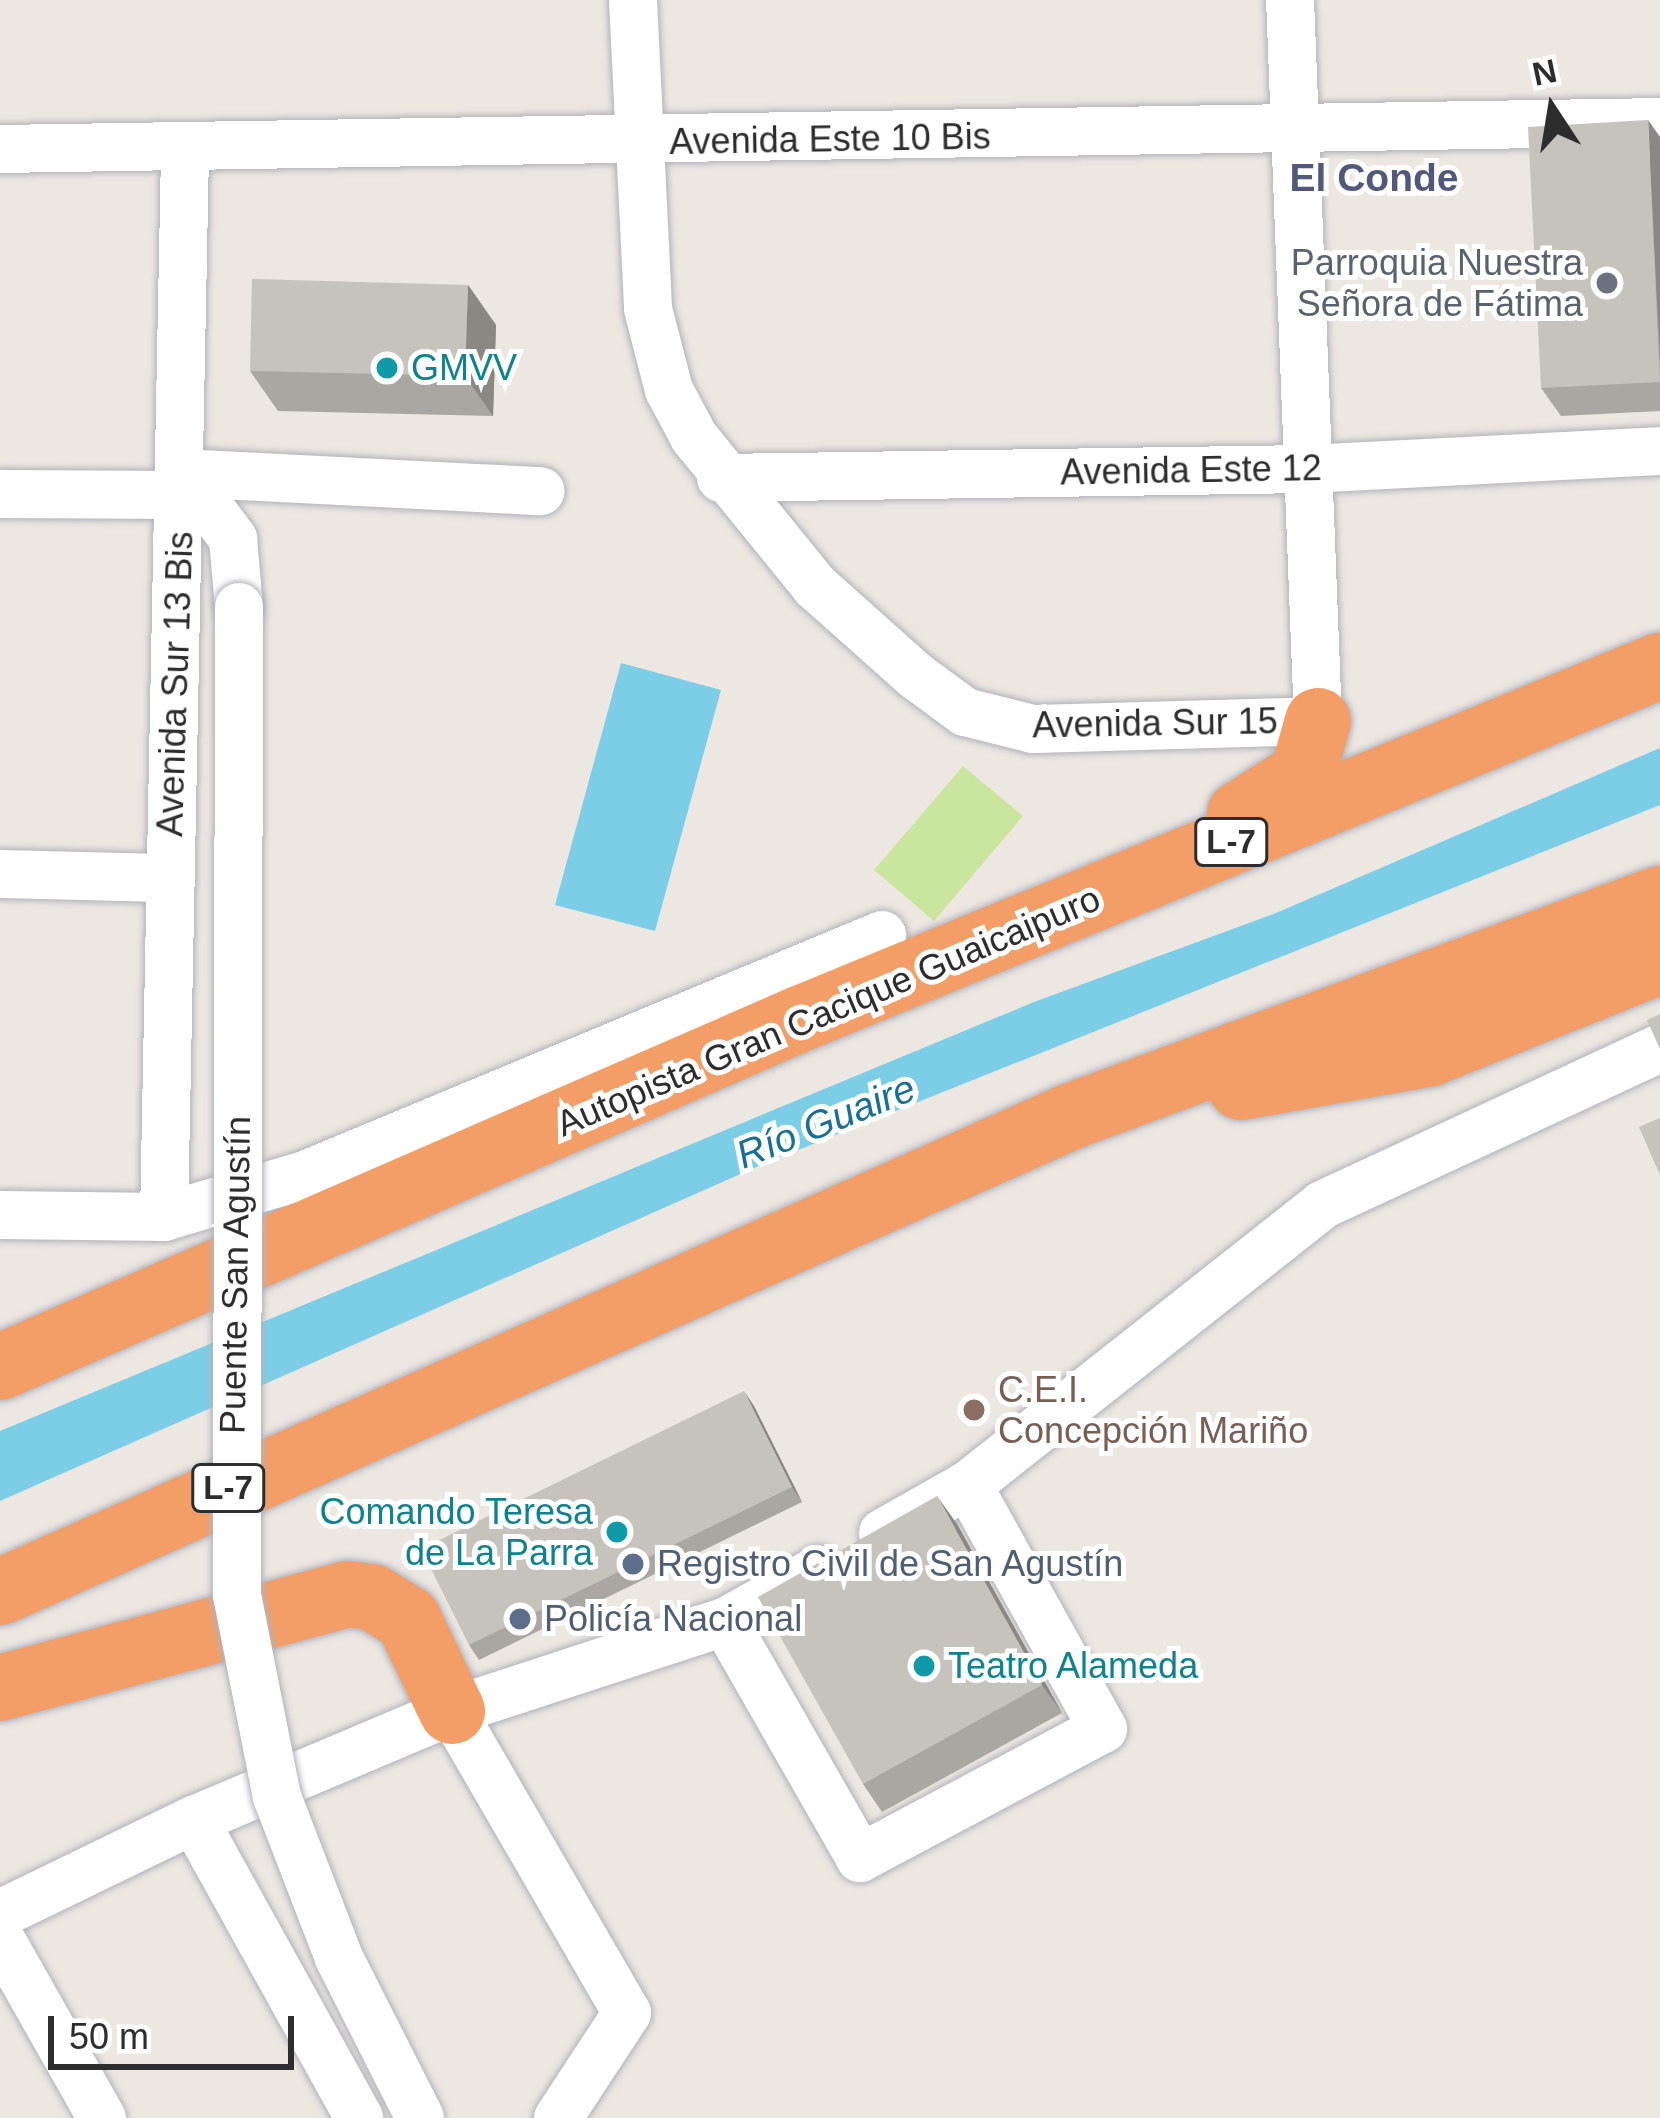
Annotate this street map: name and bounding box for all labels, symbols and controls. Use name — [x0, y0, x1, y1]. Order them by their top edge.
north arrow — [1492, 48, 1612, 168]
text: N — [1529, 52, 1560, 93]
street label: Avenida Este 10 Bis — [669, 115, 991, 163]
district label: El Conde — [1289, 155, 1459, 201]
place label: Parroquia Nuestra Señora de Fátima — [1291, 240, 1583, 325]
marker: Parroquia Nuestra Señora de Fátima — [1594, 270, 1620, 296]
place label: GMVV — [411, 346, 517, 390]
marker: GMVV — [374, 355, 400, 381]
street label: Avenida Este 12 — [1060, 446, 1322, 494]
street label: Avenida Sur 13 Bis — [148, 531, 202, 837]
street label: Avenida Sur 15 — [1032, 699, 1278, 747]
road number: L-7 — [1192, 815, 1270, 869]
street label: Autopista Gran Cacique Guaicaipuro — [550, 877, 1106, 1145]
water label: Río Guaire — [730, 1065, 922, 1179]
street label: Puente San Agustín — [211, 1115, 259, 1435]
place label: C.E.I. Concepción Mariño — [998, 1367, 1308, 1452]
marker: C.E.I. Concepción Mariño — [961, 1397, 987, 1423]
road number: L-7 — [189, 1461, 267, 1515]
place label: Comando Teresa de La Parra — [319, 1489, 593, 1574]
marker: Comando Teresa de La Parra — [604, 1519, 630, 1545]
place label: Registro Civil de San Agustín — [657, 1542, 1125, 1586]
marker: Registro Civil de San Agustín — [620, 1551, 646, 1577]
place label: Policía Nacional — [544, 1597, 802, 1641]
marker: Policía Nacional — [507, 1606, 533, 1632]
place label: Teatro Alameda — [948, 1644, 1200, 1688]
marker: Teatro Alameda — [911, 1653, 937, 1679]
scale bar — [54, 1992, 300, 2066]
text: 50 m — [69, 2016, 149, 2057]

